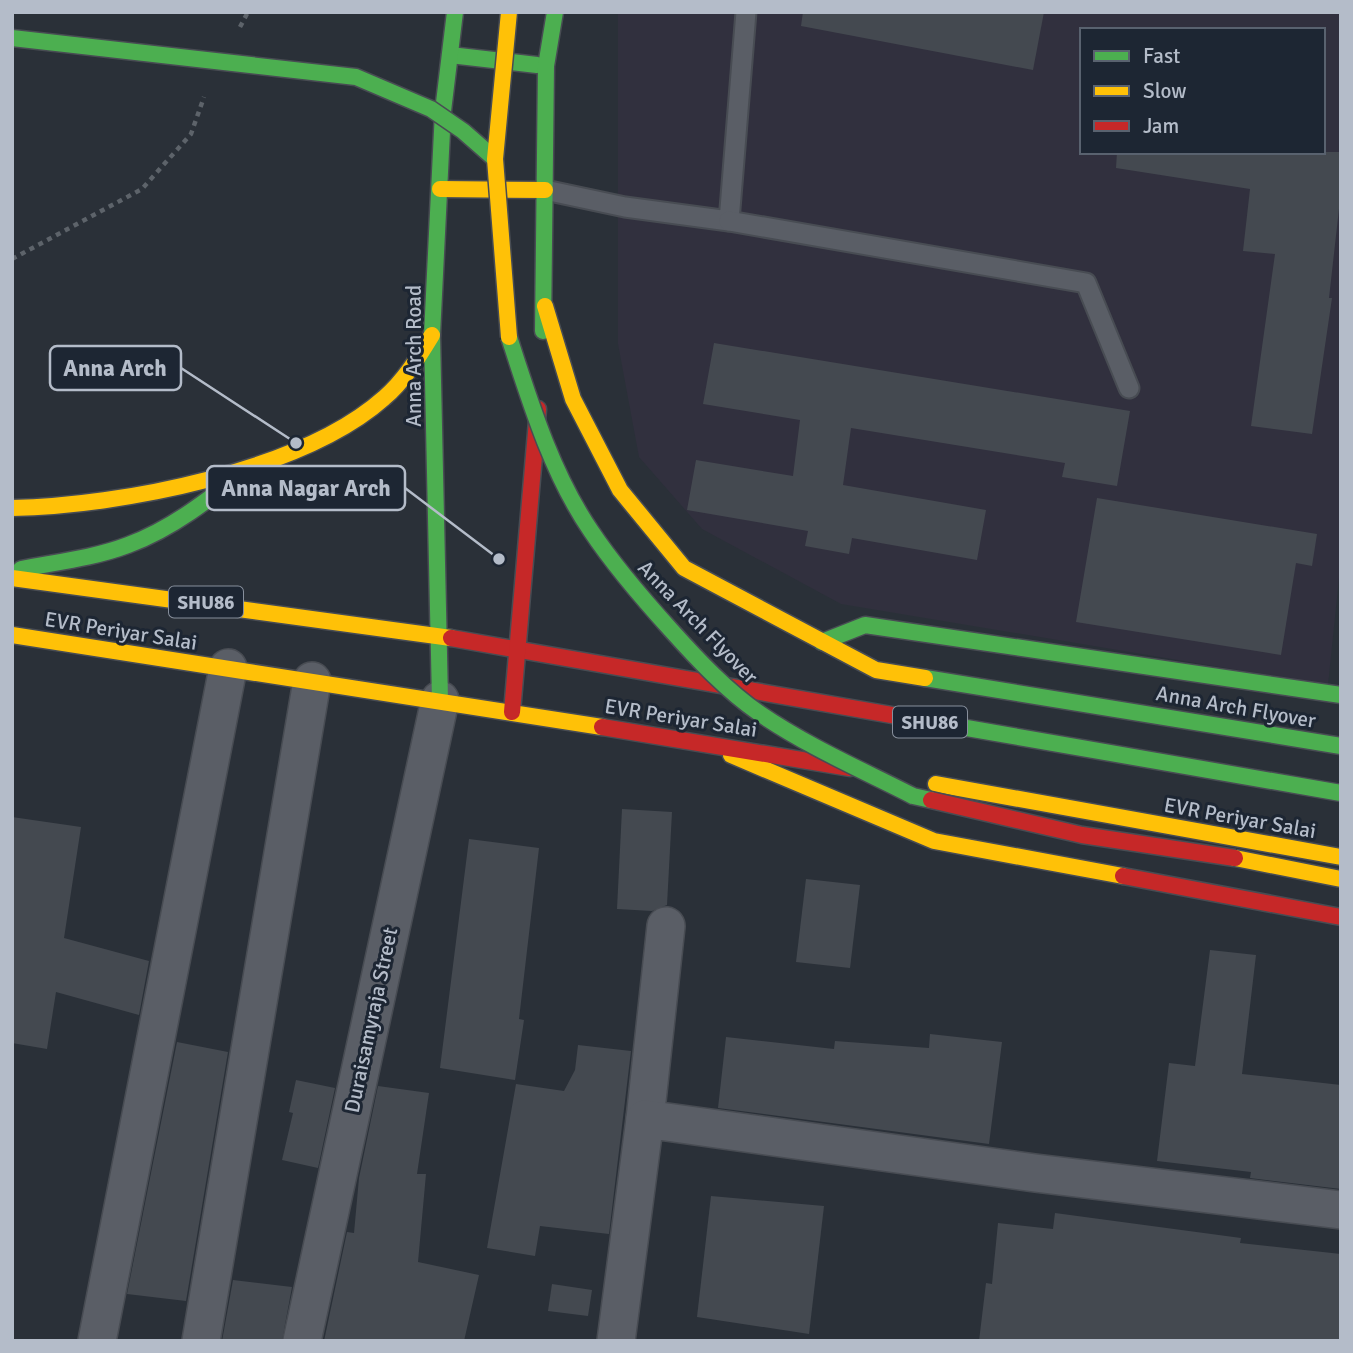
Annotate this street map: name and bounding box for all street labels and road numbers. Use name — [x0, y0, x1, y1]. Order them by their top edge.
street label: Anna Arch Road — [401, 285, 427, 427]
street label: Anna Arch Flyover — [632, 555, 764, 689]
road number: SHU86 — [169, 586, 243, 618]
street label: EVR Periyar Salai — [43, 606, 199, 656]
street label: Anna Arch Flyover — [1154, 680, 1318, 734]
street label: EVR Periyar Salai — [603, 693, 759, 743]
road number: SHU86 — [893, 706, 967, 737]
street label: EVR Periyar Salai — [1162, 792, 1318, 844]
street label: Duraisamyraja Street — [339, 925, 403, 1115]

